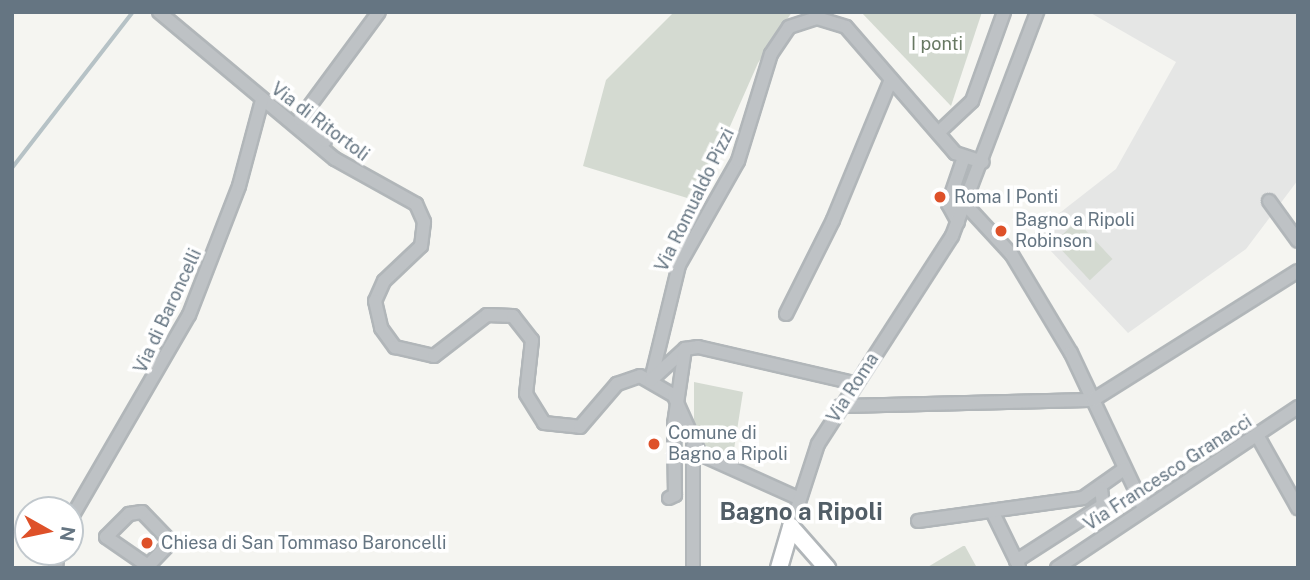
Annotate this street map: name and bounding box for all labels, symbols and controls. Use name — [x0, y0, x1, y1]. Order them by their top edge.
park label: I ponti — [911, 33, 963, 55]
street label: Via di Ritortoli — [267, 78, 373, 166]
street label: Via Romualdo Pizzi — [651, 125, 739, 275]
place label: Roma I Ponti — [954, 186, 1058, 208]
marker: Roma I Ponti — [932, 189, 948, 205]
place label: Bagno a Ripoli Robinson — [1015, 210, 1135, 252]
marker: Bagno a Ripoli Robinson — [993, 223, 1009, 239]
street label: Via di Baroncelli — [130, 245, 206, 377]
street label: Via Roma — [823, 349, 883, 427]
street label: Via Francesco Granacci — [1080, 411, 1256, 535]
place label: Comune di Bagno a Ripoli — [668, 423, 788, 466]
marker: Comune di Bagno a Ripoli — [646, 436, 662, 452]
north arrow — [14, 496, 84, 566]
district label: Bagno a Ripoli — [719, 498, 883, 526]
text: N — [56, 525, 80, 543]
place label: Chiesa di San Tommaso Baroncelli — [161, 532, 447, 554]
marker: Chiesa di San Tommaso Baroncelli — [139, 535, 155, 551]

